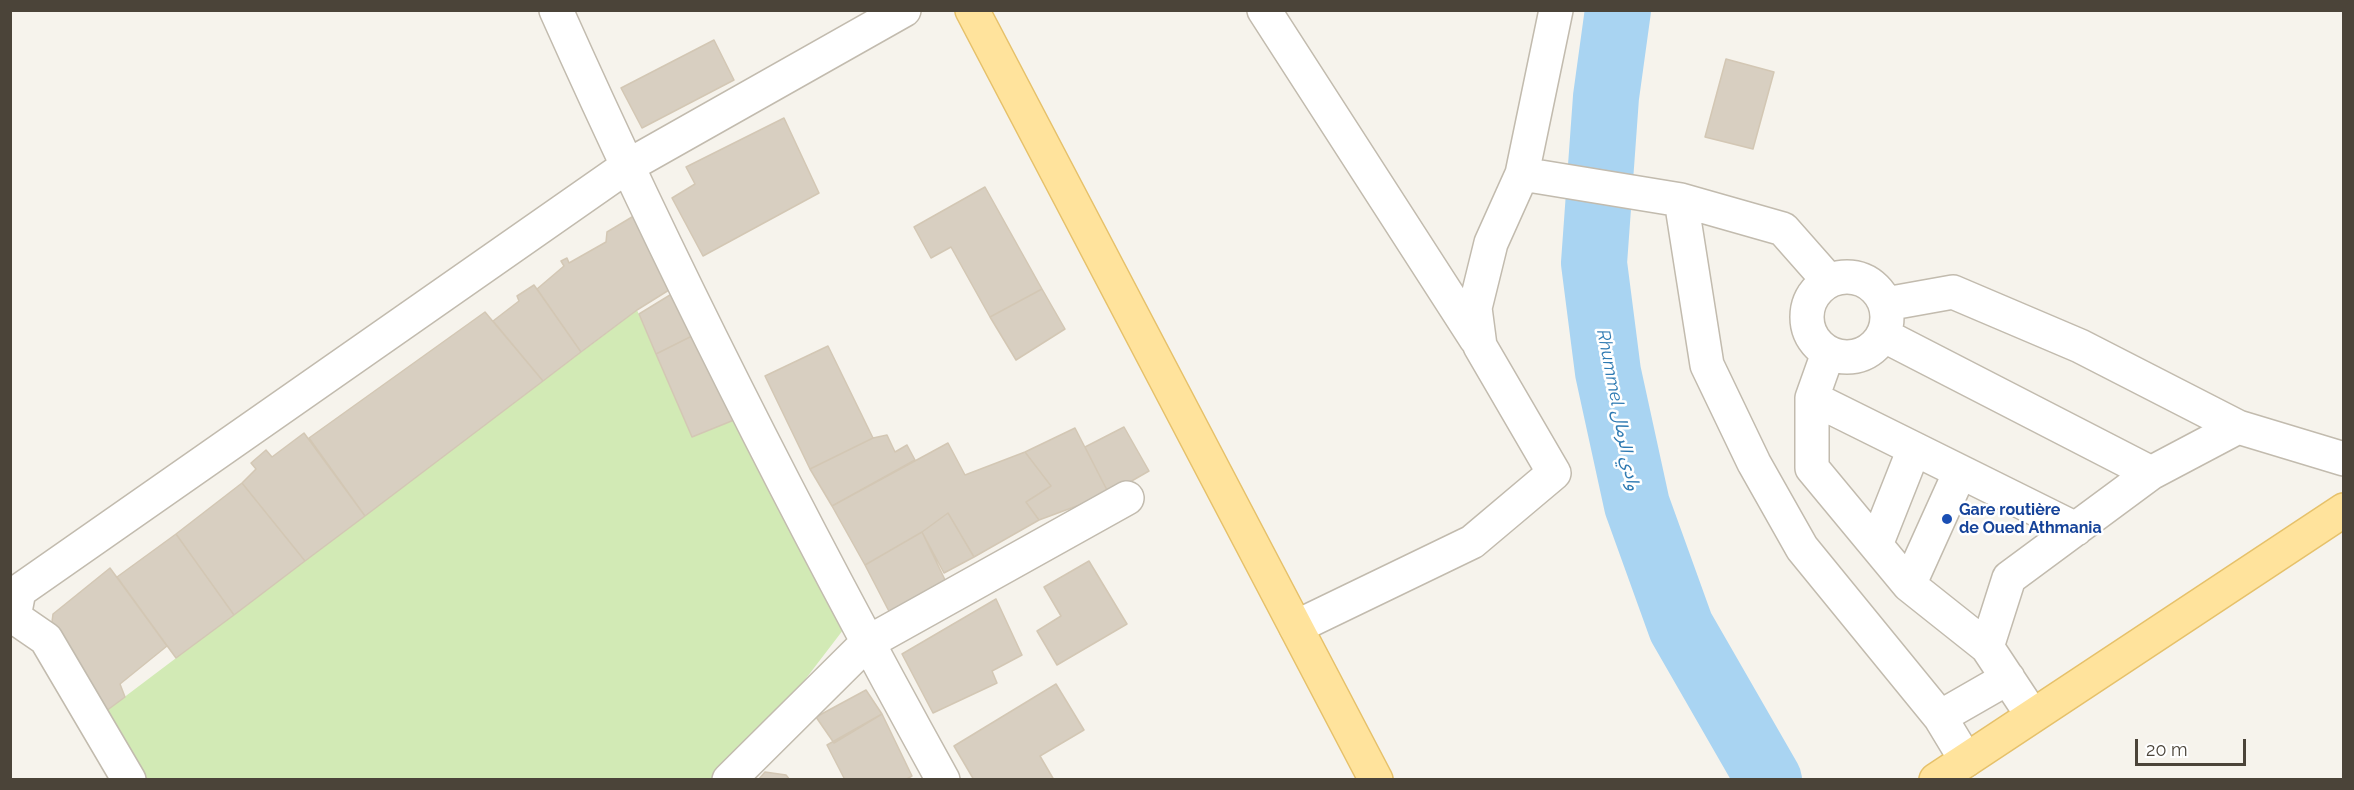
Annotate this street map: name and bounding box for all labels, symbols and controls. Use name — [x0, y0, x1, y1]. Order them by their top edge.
water label: Rhummel وادي الرمال — [1592, 328, 1644, 492]
place label: Gare routière de Oued Athmania — [1959, 500, 2102, 538]
marker: Gare routière de Oued Athmania — [1940, 512, 1954, 526]
scale bar — [2138, 727, 2249, 765]
text: 20 m — [2146, 739, 2188, 760]

